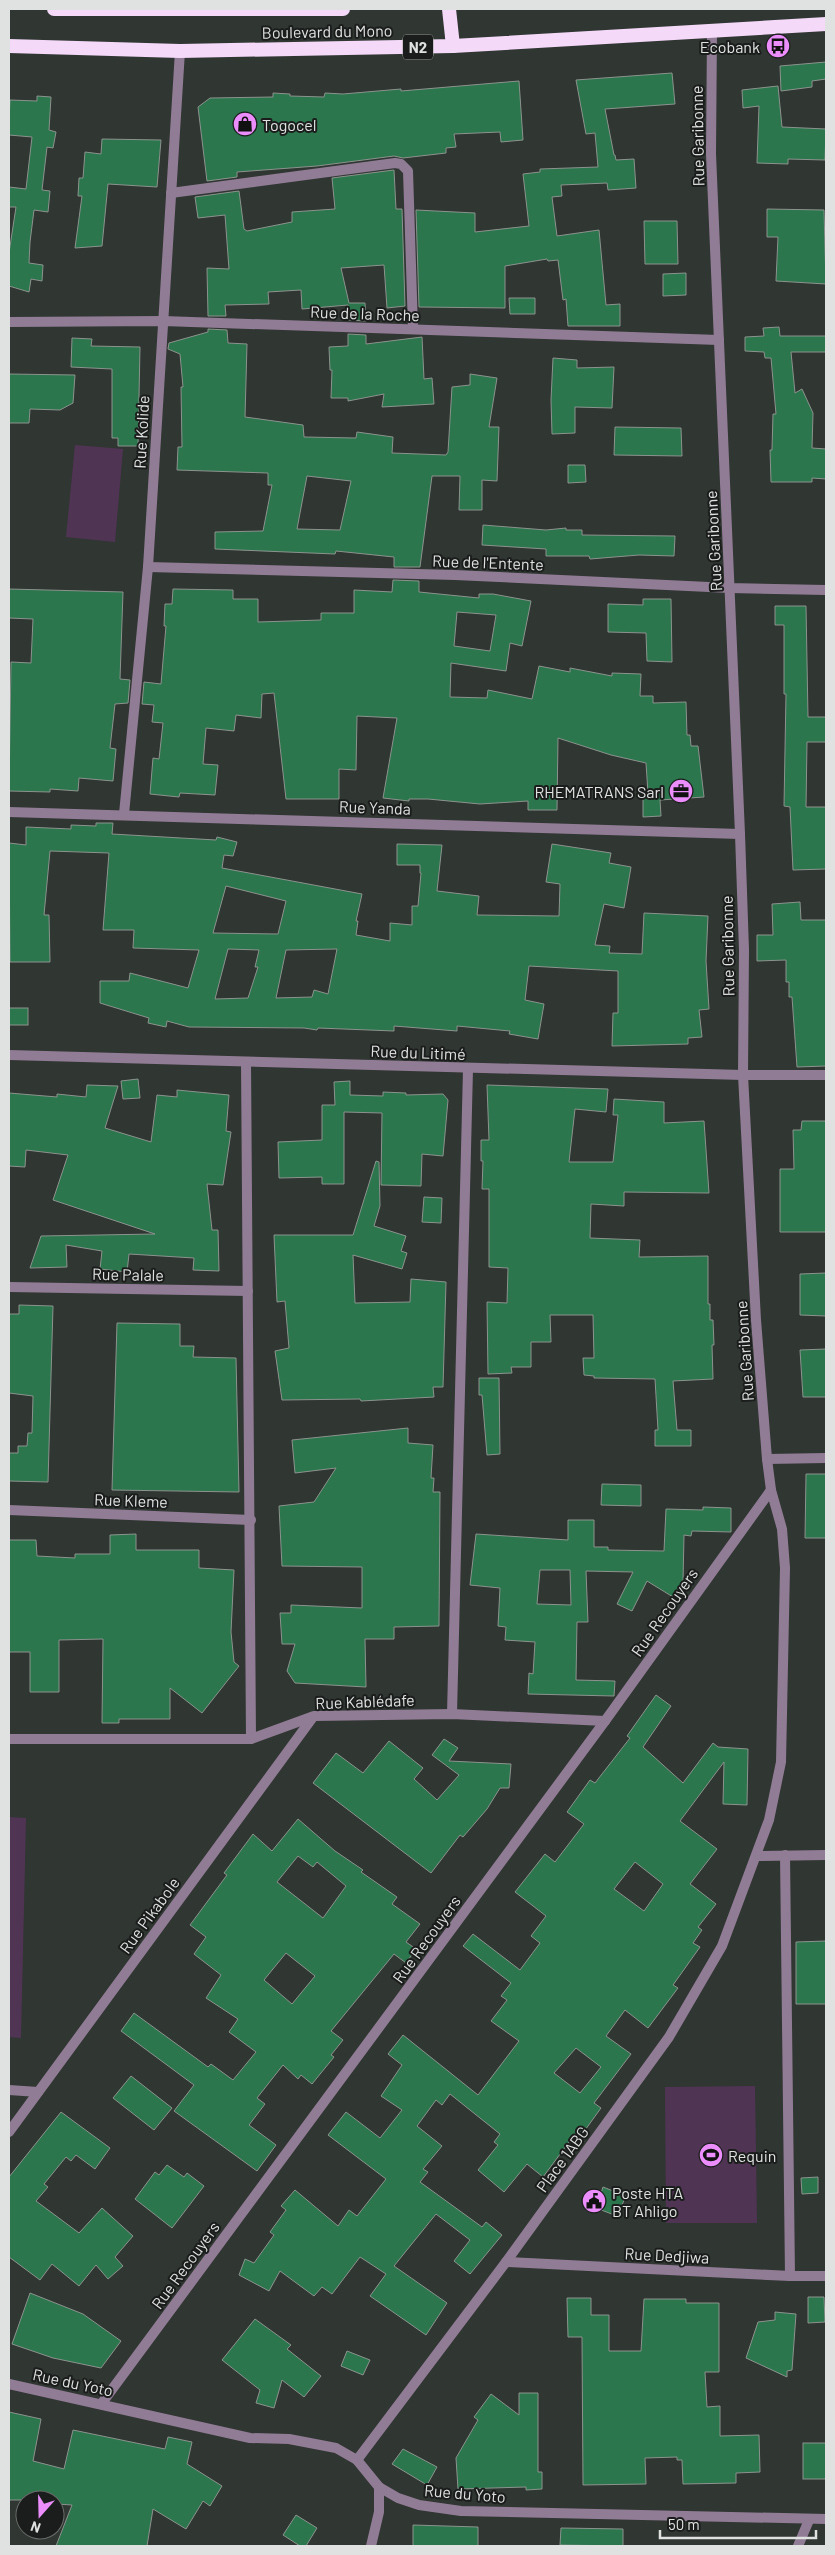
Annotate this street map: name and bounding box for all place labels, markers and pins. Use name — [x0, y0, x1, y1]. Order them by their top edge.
bus stop icon: Ecobank — [765, 33, 791, 59]
place label: Ecobank — [700, 37, 760, 56]
shop icon: Togocel — [232, 111, 258, 137]
place label: Togocel — [262, 115, 316, 134]
office icon: RHEMATRANS Sarl — [668, 778, 694, 804]
place label: RHEMATRANS Sarl — [534, 782, 664, 801]
sports icon: Requin — [698, 2142, 724, 2168]
place label: Requin — [728, 2146, 776, 2165]
place label: Poste HTA BT Ahligo — [612, 2183, 684, 2220]
public building icon: Poste HTA BT Ahligo — [581, 2188, 607, 2214]

